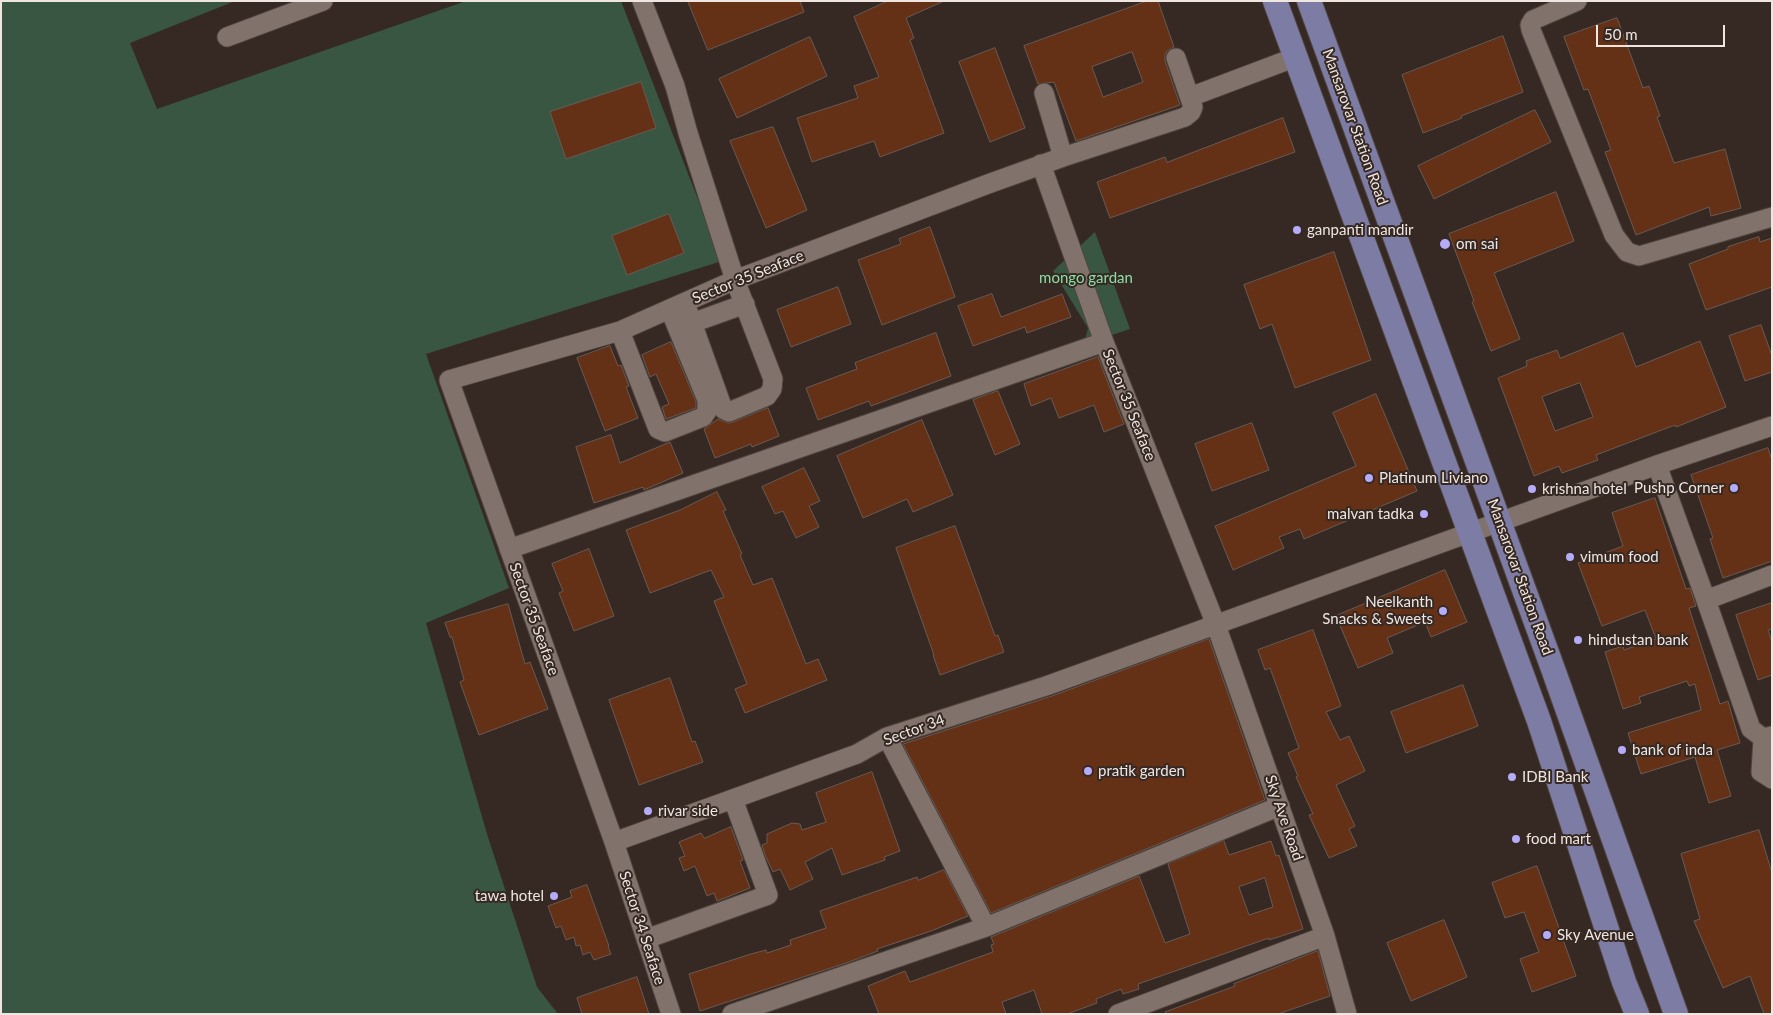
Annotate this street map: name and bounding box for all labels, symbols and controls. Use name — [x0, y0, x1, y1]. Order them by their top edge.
scale bar — [1598, 15, 1727, 47]
text: 50 m — [1604, 25, 1638, 43]
street label: Mansarovar Station Road — [1318, 46, 1392, 208]
place label: ganpanti mandir — [1307, 221, 1413, 239]
marker: ganpanti mandir — [1291, 224, 1303, 236]
place label: om sai — [1456, 235, 1498, 253]
marker: om sai — [1438, 237, 1452, 251]
street label: Sector 35 Seaface — [690, 246, 806, 308]
park label: mongo gardan — [1039, 269, 1133, 287]
street label: Sector 35 Seaface — [1098, 347, 1160, 463]
place label: Platinum Liviano — [1379, 469, 1488, 487]
marker: Platinum Liviano — [1363, 472, 1375, 484]
place label: Pushp Corner — [1634, 479, 1724, 497]
place label: krishna hotel — [1542, 480, 1627, 498]
marker: Pushp Corner — [1728, 482, 1740, 494]
marker: krishna hotel — [1526, 483, 1538, 495]
street label: Mansarovar Station Road — [1483, 496, 1557, 658]
place label: malvan tadka — [1327, 505, 1414, 523]
marker: malvan tadka — [1418, 508, 1430, 520]
place label: vimum food — [1580, 548, 1659, 566]
marker: vimum food — [1564, 551, 1576, 563]
street label: Sector 35 Seaface — [505, 560, 563, 678]
place label: Neelkanth Snacks & Sweets — [1322, 593, 1433, 628]
marker: Neelkanth Snacks & Sweets — [1437, 605, 1449, 617]
place label: hindustan bank — [1588, 631, 1688, 649]
marker: hindustan bank — [1572, 634, 1584, 646]
street label: Sector 34 — [881, 711, 947, 749]
place label: bank of inda — [1632, 741, 1713, 759]
marker: bank of inda — [1616, 744, 1628, 756]
place label: pratik garden — [1098, 762, 1185, 780]
marker: pratik garden — [1082, 765, 1094, 777]
place label: IDBI Bank — [1522, 768, 1588, 786]
marker: IDBI Bank — [1506, 771, 1518, 783]
street label: Sky Ave Road — [1261, 773, 1307, 863]
place label: rivar side — [658, 802, 718, 820]
marker: rivar side — [642, 805, 654, 817]
place label: food mart — [1526, 830, 1591, 848]
marker: food mart — [1510, 833, 1522, 845]
street label: Sector 34 Seaface — [615, 869, 669, 987]
place label: tawa hotel — [475, 887, 544, 905]
marker: tawa hotel — [548, 890, 560, 902]
place label: Sky Avenue — [1557, 926, 1634, 944]
marker: Sky Avenue — [1541, 929, 1553, 941]

